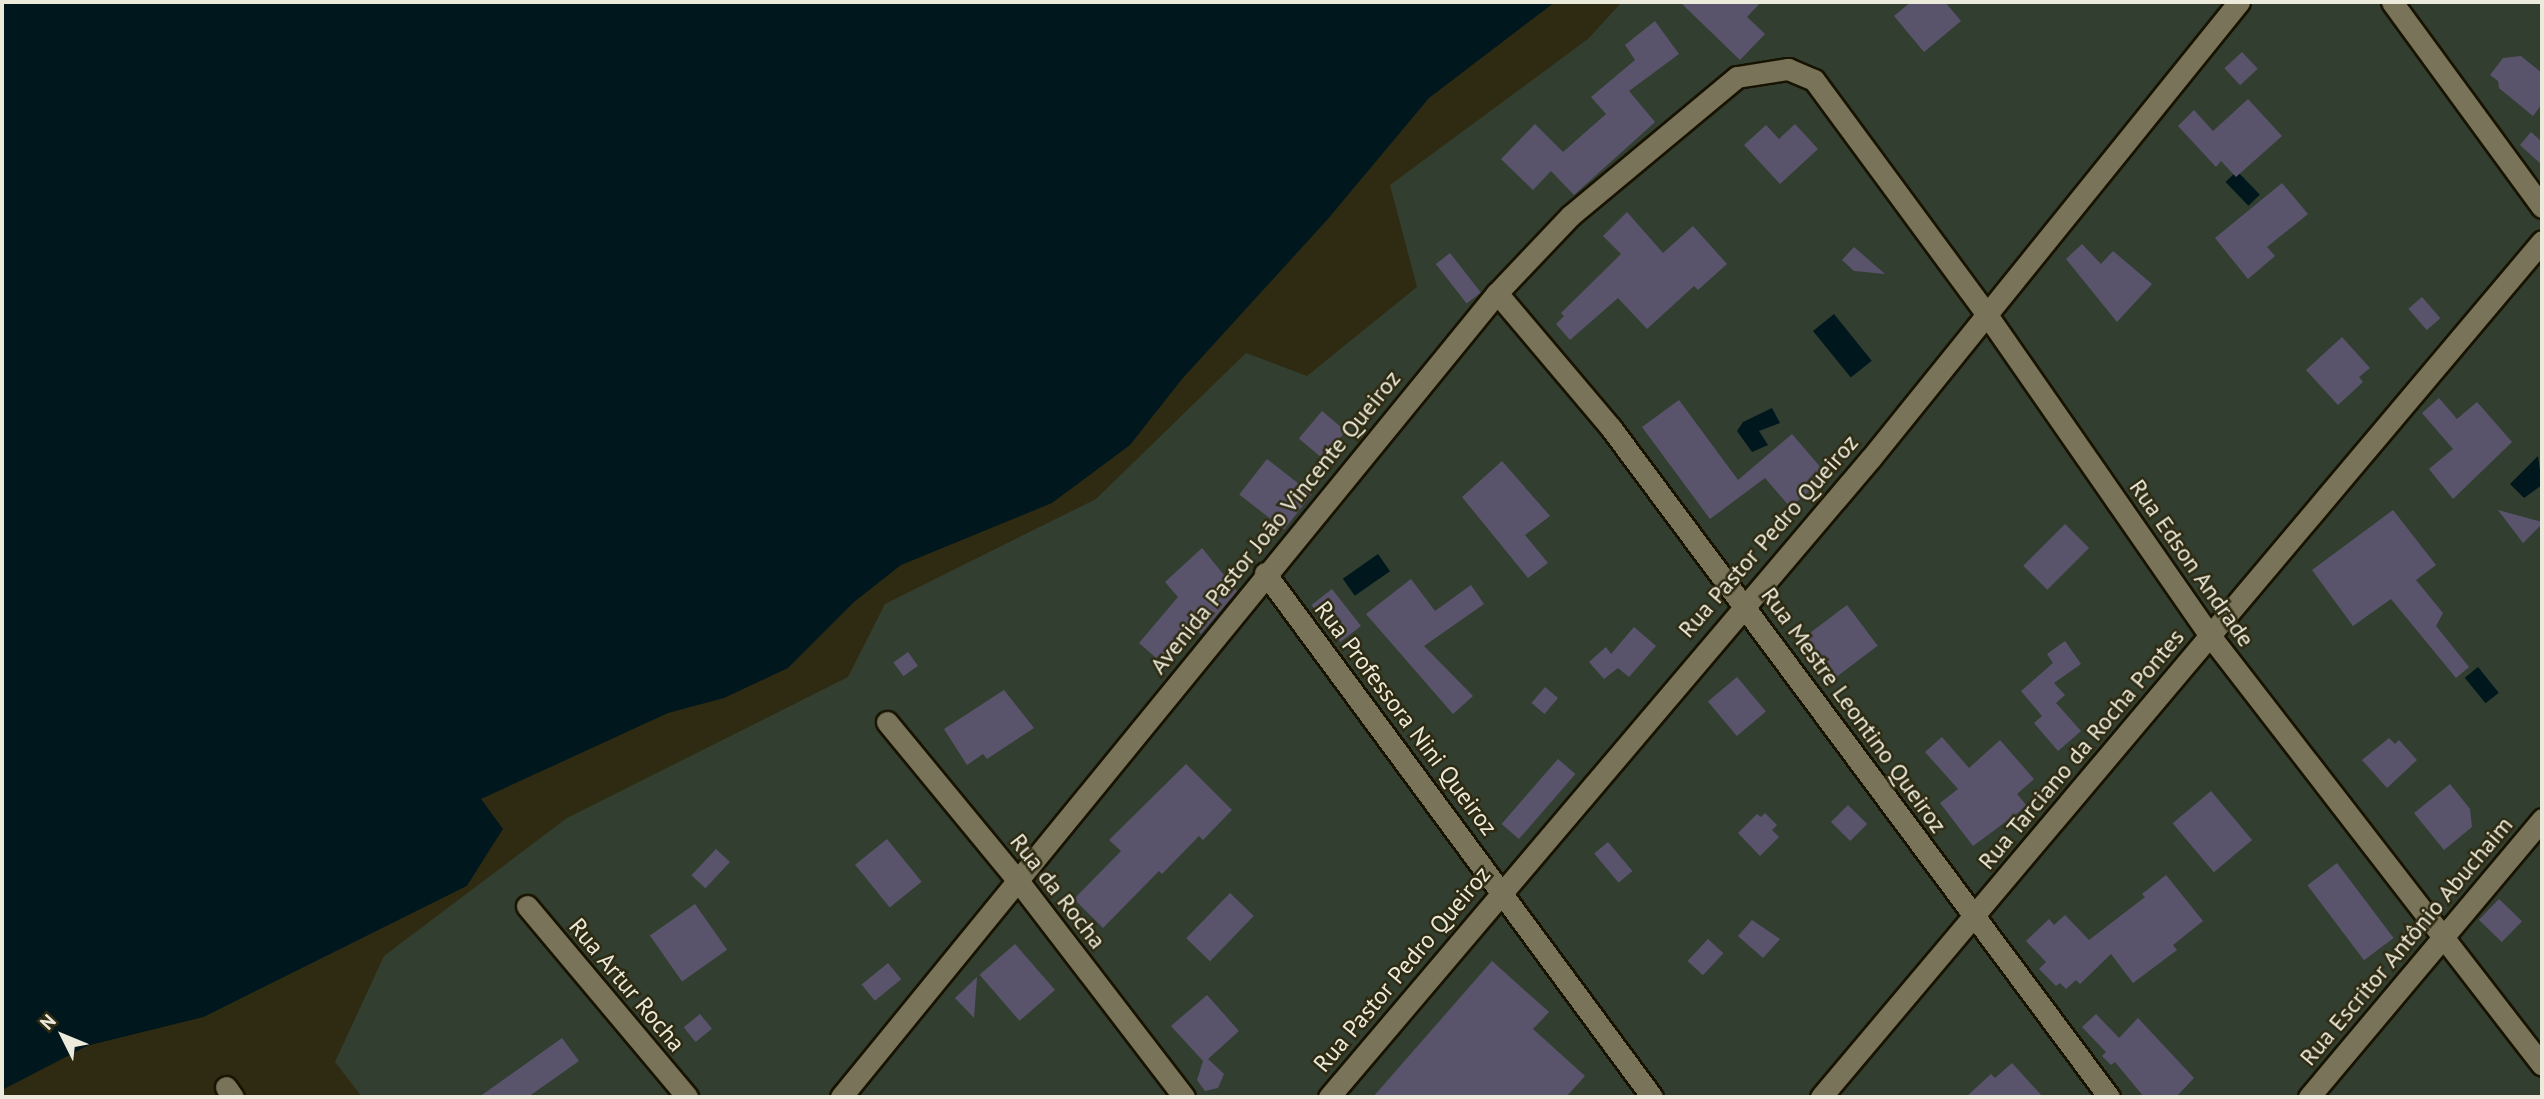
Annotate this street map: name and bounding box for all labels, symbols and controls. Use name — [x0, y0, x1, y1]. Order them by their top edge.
street label: Avenida Pastor João Vincente Queiroz — [1143, 364, 1407, 680]
street label: Rua Pastor Pedro Queiroz — [1672, 429, 1864, 643]
street label: Rua Edson Andrade — [2123, 473, 2261, 653]
street label: Rua Mestre Leontino Queiroz — [1755, 582, 1953, 838]
street label: Rua Professora Nini Queiroz — [1309, 595, 1503, 841]
street label: Rua Tarciano da Rocha Pontes — [1972, 623, 2190, 875]
street label: Rua Escritor Antônio Abuchaim — [2293, 810, 2519, 1072]
street label: Rua da Rocha — [1004, 828, 1112, 954]
street label: Rua Pastor Pedro Queiroz — [1308, 860, 1496, 1078]
street label: Rua Artur Rocha — [563, 912, 691, 1058]
north arrow — [28, 1001, 98, 1071]
text: N — [35, 1009, 61, 1034]

